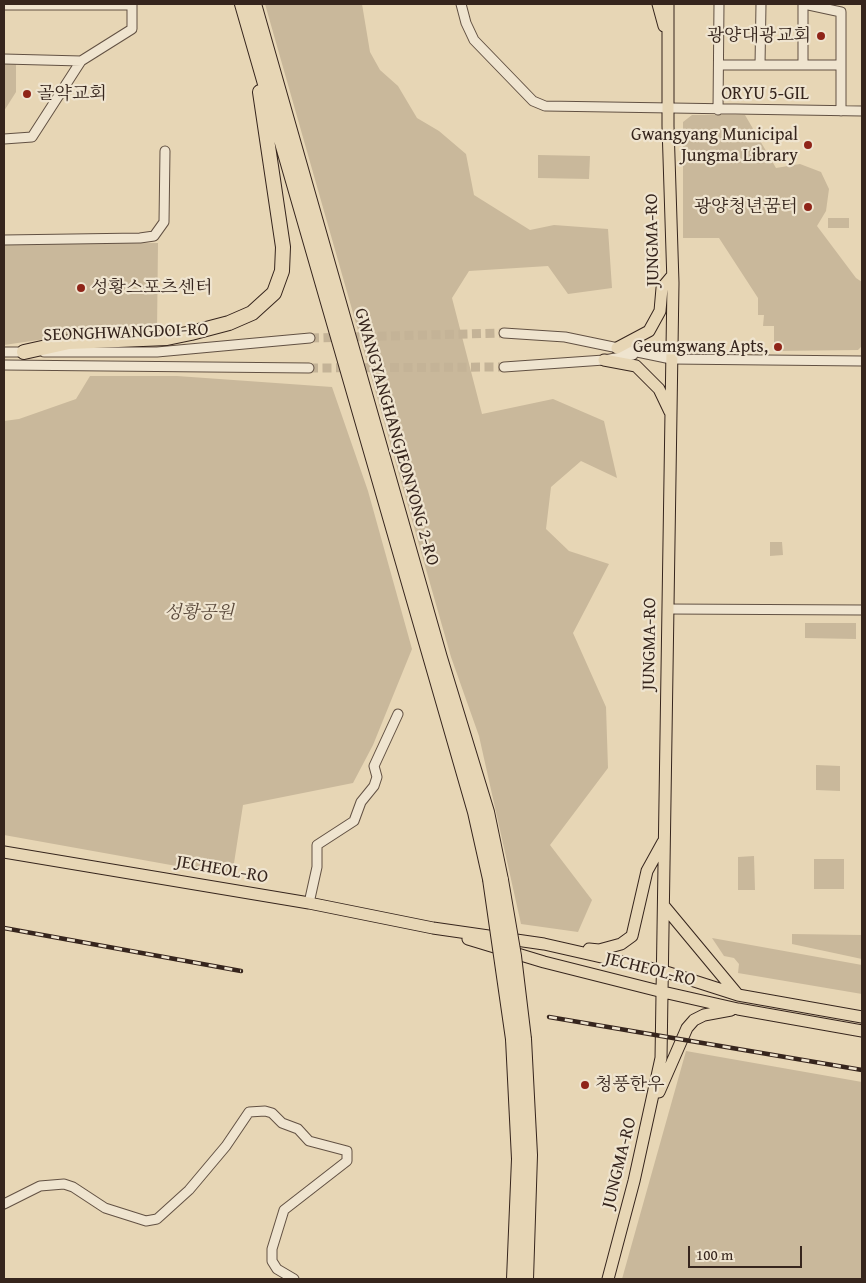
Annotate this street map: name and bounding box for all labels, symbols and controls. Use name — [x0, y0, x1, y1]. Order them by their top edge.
place label: 광양대광교회 — [707, 25, 811, 47]
marker: 광양대광교회 — [815, 30, 827, 42]
place label: 골약교회 — [37, 83, 107, 105]
street label: ORYU 5-GIL — [721, 83, 809, 105]
marker: 골약교회 — [21, 88, 33, 100]
place label: Gwangyang Municipal Jungma Library — [631, 124, 798, 166]
marker: Gwangyang Municipal Jungma Library — [802, 139, 814, 151]
street label: JUNGMA-RO — [641, 193, 665, 287]
place label: 광양청년꿈터 — [694, 196, 798, 218]
marker: 광양청년꿈터 — [802, 201, 814, 213]
place label: 성황스포츠센터 — [91, 277, 213, 299]
marker: 성황스포츠센터 — [75, 282, 87, 294]
street label: GWANGYANGHANGJEONYONG 2-RO — [349, 306, 443, 568]
street label: SEONGHWANGDOI-RO — [43, 319, 209, 347]
place label: Geumgwang Apts, — [633, 336, 768, 358]
marker: Geumgwang Apts, — [772, 341, 784, 353]
street label: JUNGMA-RO — [638, 597, 662, 691]
park label: 성황공원 — [164, 602, 234, 624]
street label: JECHEOL-RO — [174, 851, 270, 889]
street label: JECHEOL-RO — [602, 948, 698, 992]
place label: 청풍한우 — [595, 1074, 665, 1096]
marker: 청풍한우 — [579, 1079, 591, 1091]
street label: JUNGMA-RO — [598, 1115, 642, 1211]
scale bar — [691, 1236, 805, 1268]
text: 100 m — [696, 1244, 733, 1265]

